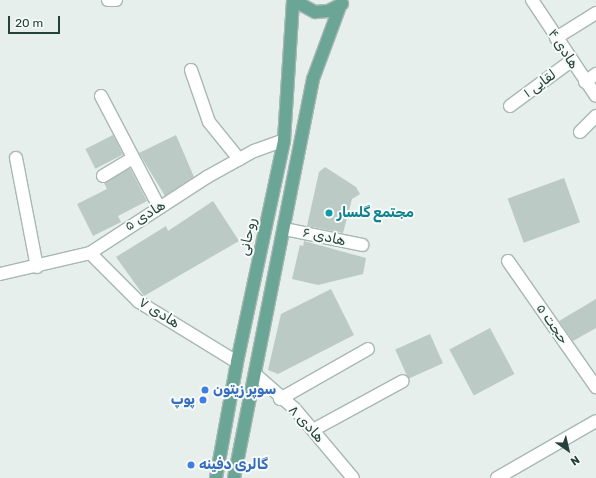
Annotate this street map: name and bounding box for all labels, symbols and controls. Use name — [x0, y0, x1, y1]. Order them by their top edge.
scale bar — [10, 8, 62, 34]
text: 20 m — [15, 16, 43, 30]
street label: هادی ۴ — [544, 26, 582, 72]
street label: لقایی ۱ — [520, 66, 560, 102]
street label: هادی ۵ — [121, 197, 169, 235]
place label: مجتمع گلسار — [337, 205, 414, 221]
marker: مجتمع گلسار — [324, 208, 334, 218]
street label: روحانی — [236, 216, 260, 258]
street label: هادی ۶ — [301, 224, 347, 250]
street label: هادی ۷ — [135, 294, 183, 332]
street label: حجت ۵ — [532, 300, 572, 348]
place label: سوپر زیتون — [213, 382, 276, 398]
marker: سوپر زیتون — [200, 385, 210, 395]
place label: پوپ — [171, 392, 195, 408]
marker: پوپ — [198, 395, 208, 405]
street label: هادی ۸ — [285, 402, 327, 446]
north arrow — [548, 430, 588, 470]
text: N — [568, 453, 582, 468]
place label: گالری دفینه — [199, 457, 268, 473]
marker: گالری دفینه — [186, 460, 196, 470]

